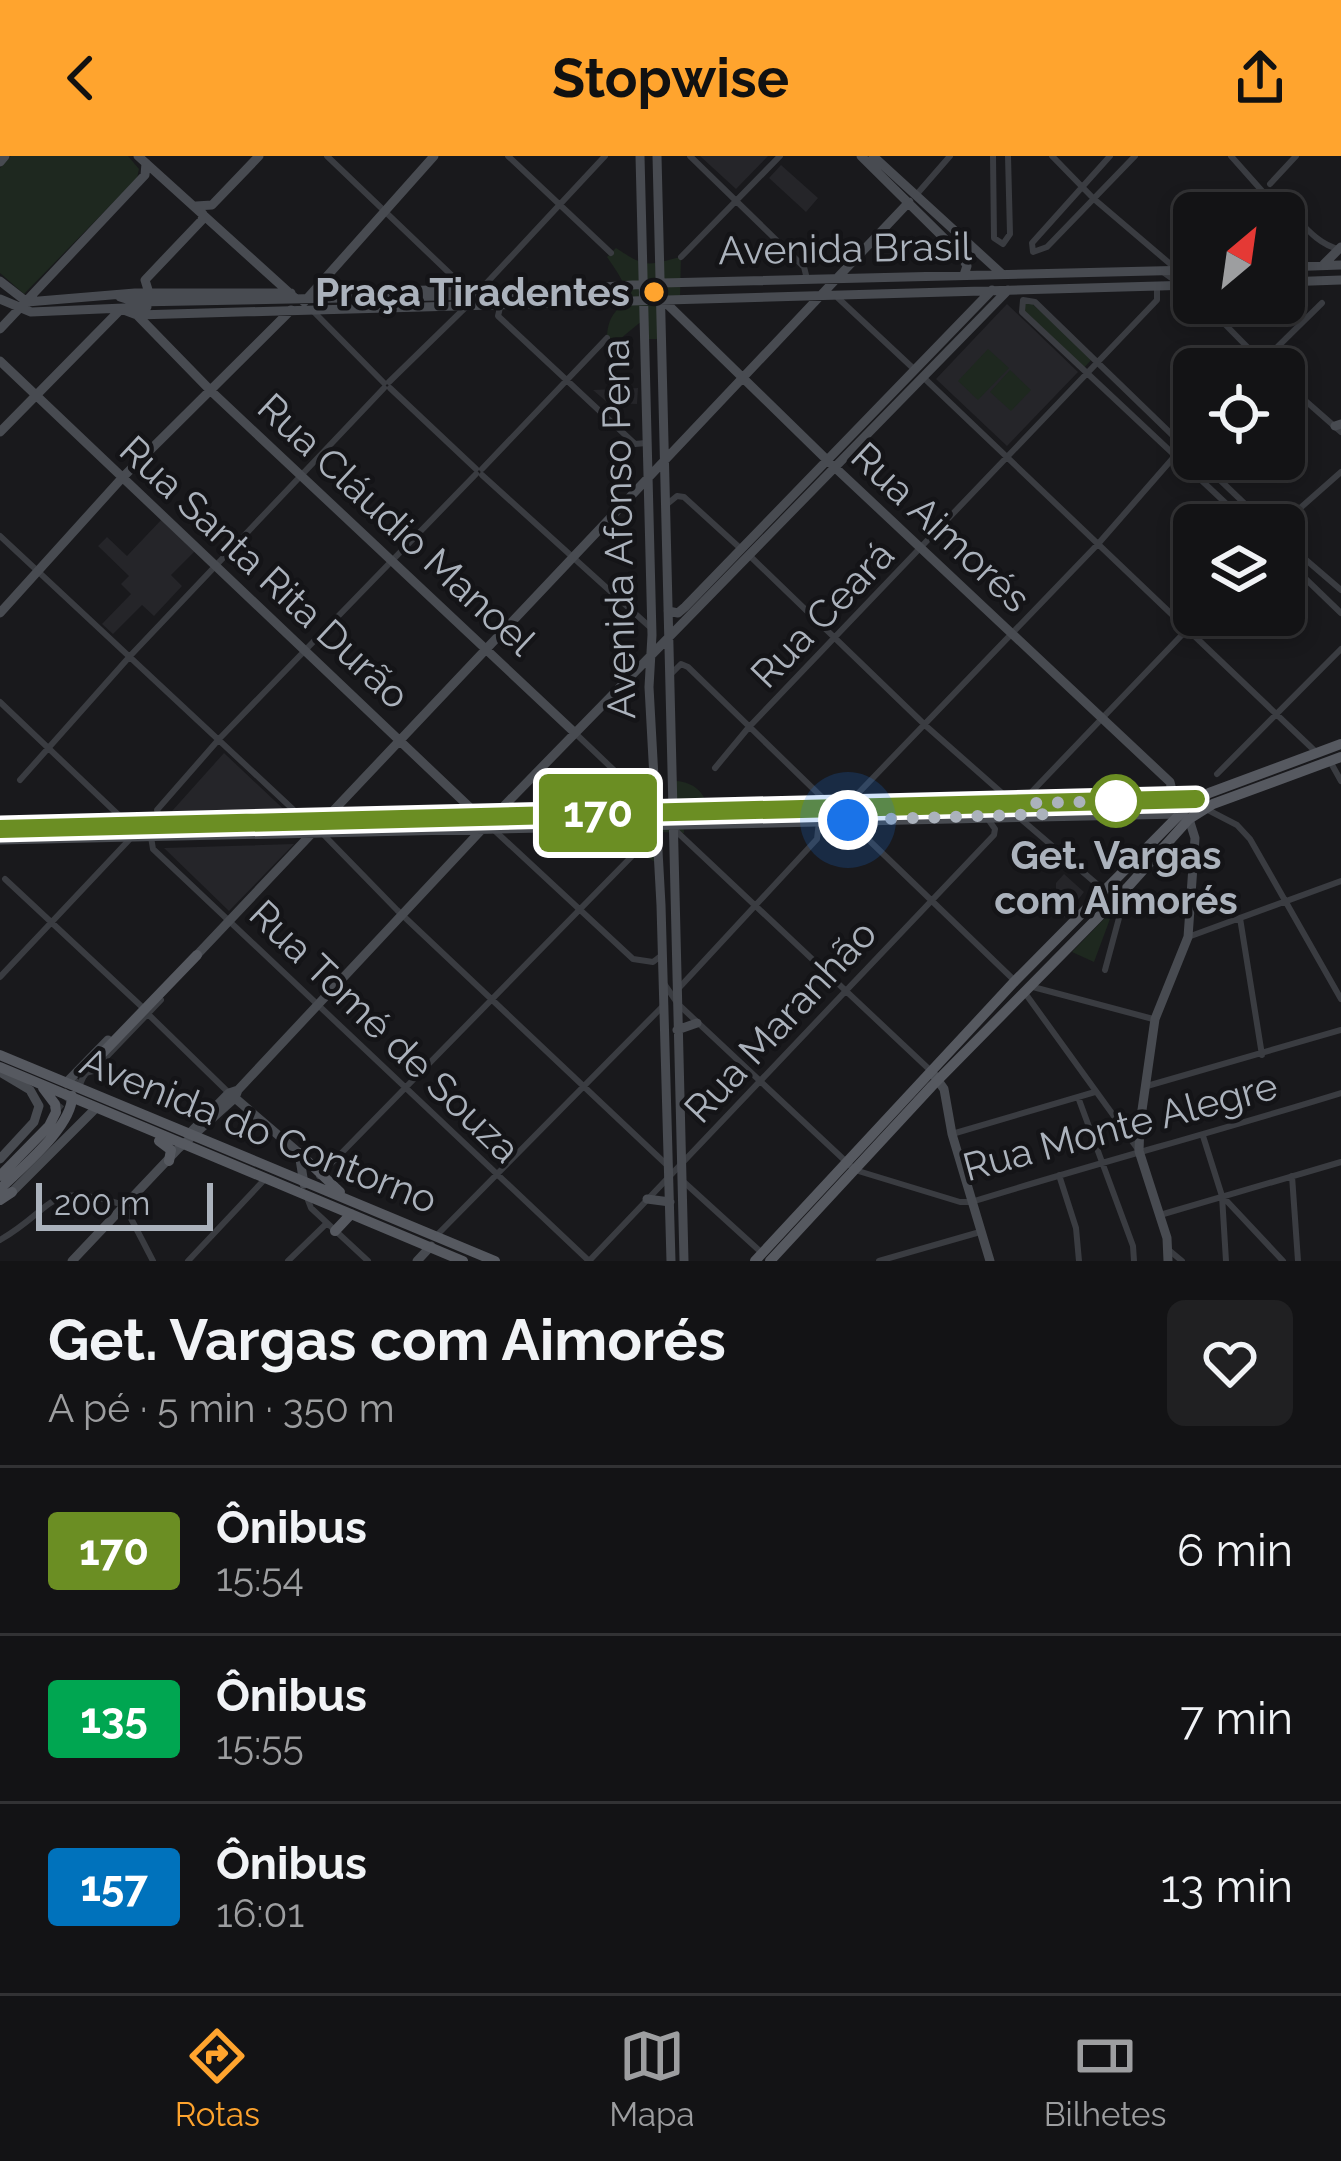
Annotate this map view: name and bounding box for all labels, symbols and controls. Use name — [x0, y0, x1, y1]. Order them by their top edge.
icon: back — [48, 45, 114, 111]
icon: share — [1227, 45, 1293, 111]
text: Stopwise — [552, 46, 789, 110]
north arrow — [1173, 192, 1305, 324]
map controls — [1173, 192, 1305, 636]
street label: Avenida Brasil — [718, 223, 973, 273]
place label: Praça Tiradentes — [315, 269, 630, 315]
marker: Praça Tiradentes — [641, 279, 667, 305]
street label: Avenida Afonso Pena — [592, 339, 644, 719]
button: locate — [1173, 348, 1305, 480]
street label: Rua Cláudio Manoel — [249, 384, 545, 665]
street label: Rua Santa Rita Durão — [111, 426, 419, 718]
street label: Rua Aimorés — [842, 433, 1040, 621]
button: layers — [1173, 504, 1305, 636]
street label: Rua Ceará — [741, 531, 903, 697]
line badge: 170 — [529, 774, 667, 852]
marker: Get. Vargas com Aimorés — [1091, 776, 1141, 826]
text: 170 — [563, 788, 633, 837]
your location — [818, 790, 878, 850]
place label: Get. Vargas com Aimorés — [994, 832, 1238, 923]
street label: Rua Tomé de Souza — [241, 890, 529, 1172]
street label: Rua Maranhão — [675, 910, 885, 1132]
street label: Avenida do Contorno — [74, 1037, 444, 1223]
street label: Rua Monte Alegre — [958, 1062, 1282, 1190]
scale bar — [36, 1177, 213, 1230]
text: 200 m — [54, 1184, 150, 1223]
button: heart — [1167, 1300, 1293, 1426]
text: Get. Vargas com Aimorés — [48, 1306, 726, 1373]
text: A pé · 5 min · 350 m — [48, 1385, 395, 1431]
text: Ônibus — [216, 1501, 367, 1554]
text: 6 min — [1177, 1524, 1293, 1577]
text: 170 — [79, 1526, 149, 1575]
text: 15:54 — [216, 1554, 304, 1600]
text: Ônibus — [216, 1669, 367, 1722]
text: 7 min — [1180, 1692, 1293, 1745]
text: 135 — [80, 1694, 148, 1743]
text: 15:55 — [216, 1722, 304, 1768]
text: Ônibus — [216, 1837, 367, 1890]
text: 13 min — [1161, 1860, 1293, 1913]
text: 157 — [80, 1862, 148, 1911]
text: 16:01 — [216, 1890, 304, 1936]
tab: Rotas — [175, 2023, 260, 2134]
tab: Mapa — [609, 2023, 694, 2134]
tab: Bilhetes — [1044, 2023, 1166, 2134]

